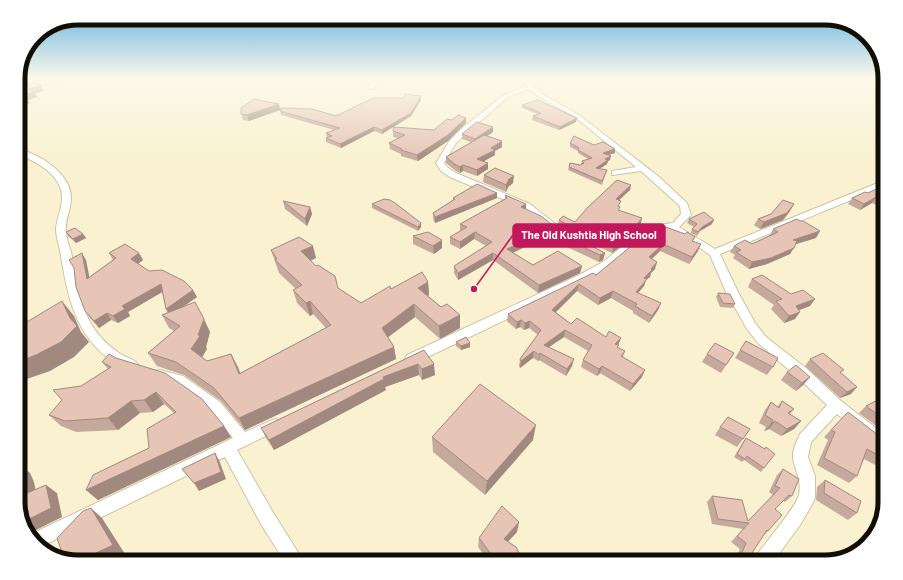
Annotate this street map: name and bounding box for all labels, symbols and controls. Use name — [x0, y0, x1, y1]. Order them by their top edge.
callout: The Old Kushtia High School — [513, 224, 665, 247]
text: The Old Kushtia High School — [521, 228, 657, 241]

